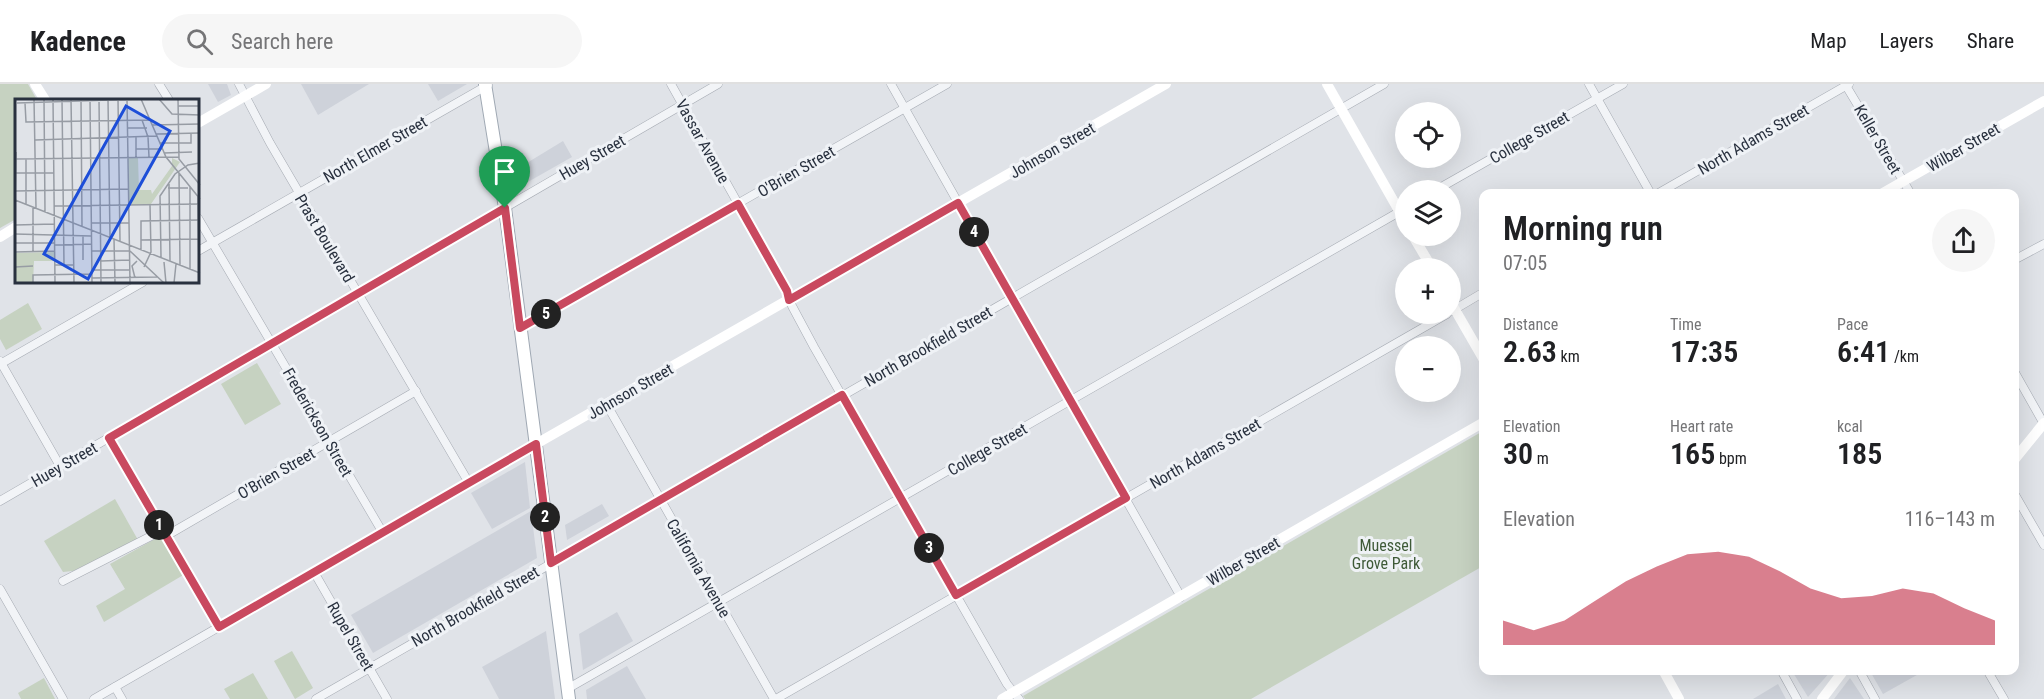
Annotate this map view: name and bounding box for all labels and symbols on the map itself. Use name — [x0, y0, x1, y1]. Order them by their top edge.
street label: Vassar Avenue — [672, 96, 733, 187]
inset map — [15, 99, 200, 284]
street label: North Adams Street — [1695, 100, 1812, 179]
street label: Keller Street — [1850, 101, 1905, 178]
street label: College Street — [1486, 107, 1573, 168]
street label: North Elmer Street — [320, 112, 431, 187]
street label: Johnson Street — [1006, 118, 1099, 183]
street label: Wilber Street — [1923, 119, 2003, 176]
street label: Huey Street — [556, 131, 629, 184]
street label: O'Brien Street — [754, 142, 839, 201]
pin — [479, 146, 530, 208]
street label: Prast Boulevard — [291, 191, 358, 286]
pin: 4 — [959, 217, 989, 247]
pin: 5 — [531, 299, 561, 329]
street label: North Brookfield Street — [861, 302, 996, 391]
street label: Johnson Street — [584, 359, 677, 424]
street label: Frederickson Street — [279, 364, 357, 480]
street label: North Adams Street — [1147, 414, 1264, 493]
street label: College Street — [944, 419, 1031, 480]
street label: Huey Street — [28, 438, 101, 491]
street label: O'Brien Street — [234, 444, 319, 503]
pin: 2 — [530, 502, 560, 532]
pin: 1 — [144, 510, 174, 540]
street label: California Avenue — [663, 515, 735, 621]
pin: 3 — [914, 533, 944, 563]
street label: Wilber Street — [1203, 533, 1283, 590]
park label: Muessel Grove Park — [1352, 536, 1421, 573]
street label: North Brookfield Street — [408, 562, 543, 651]
street label: Rupel Street — [323, 598, 378, 674]

